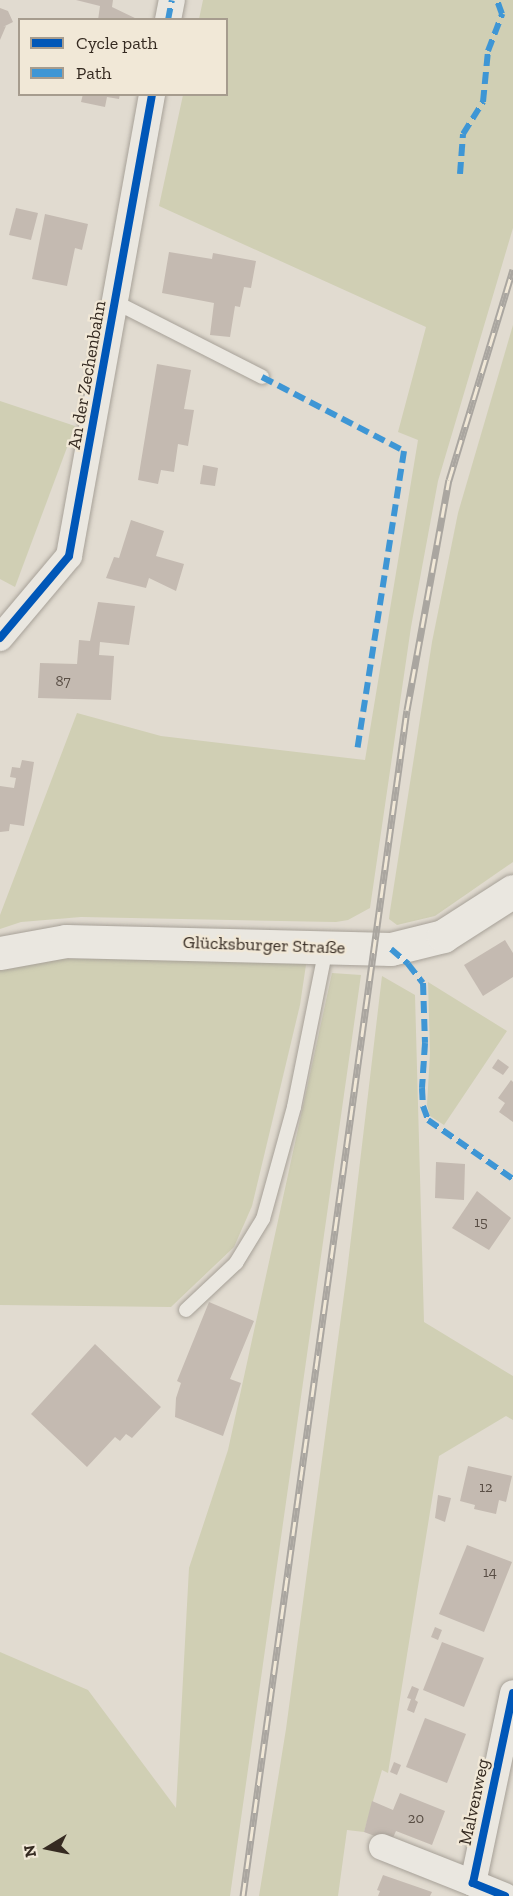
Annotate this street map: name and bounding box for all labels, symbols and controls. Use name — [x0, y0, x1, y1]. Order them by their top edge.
legend — [18, 18, 228, 96]
text: Cycle path — [76, 32, 158, 54]
text: Path — [76, 62, 112, 84]
street label: An der Zechenbahn — [63, 299, 111, 451]
house number: 87 — [55, 673, 71, 691]
street label: Glücksburger Straße — [182, 931, 346, 959]
house number: 15 — [474, 1214, 488, 1232]
house number: 12 — [479, 1479, 493, 1497]
house number: 14 — [483, 1564, 497, 1582]
street label: Malvenweg — [454, 1757, 494, 1847]
house number: 20 — [408, 1810, 424, 1828]
north arrow — [18, 1818, 78, 1878]
text: N — [19, 1844, 40, 1859]

